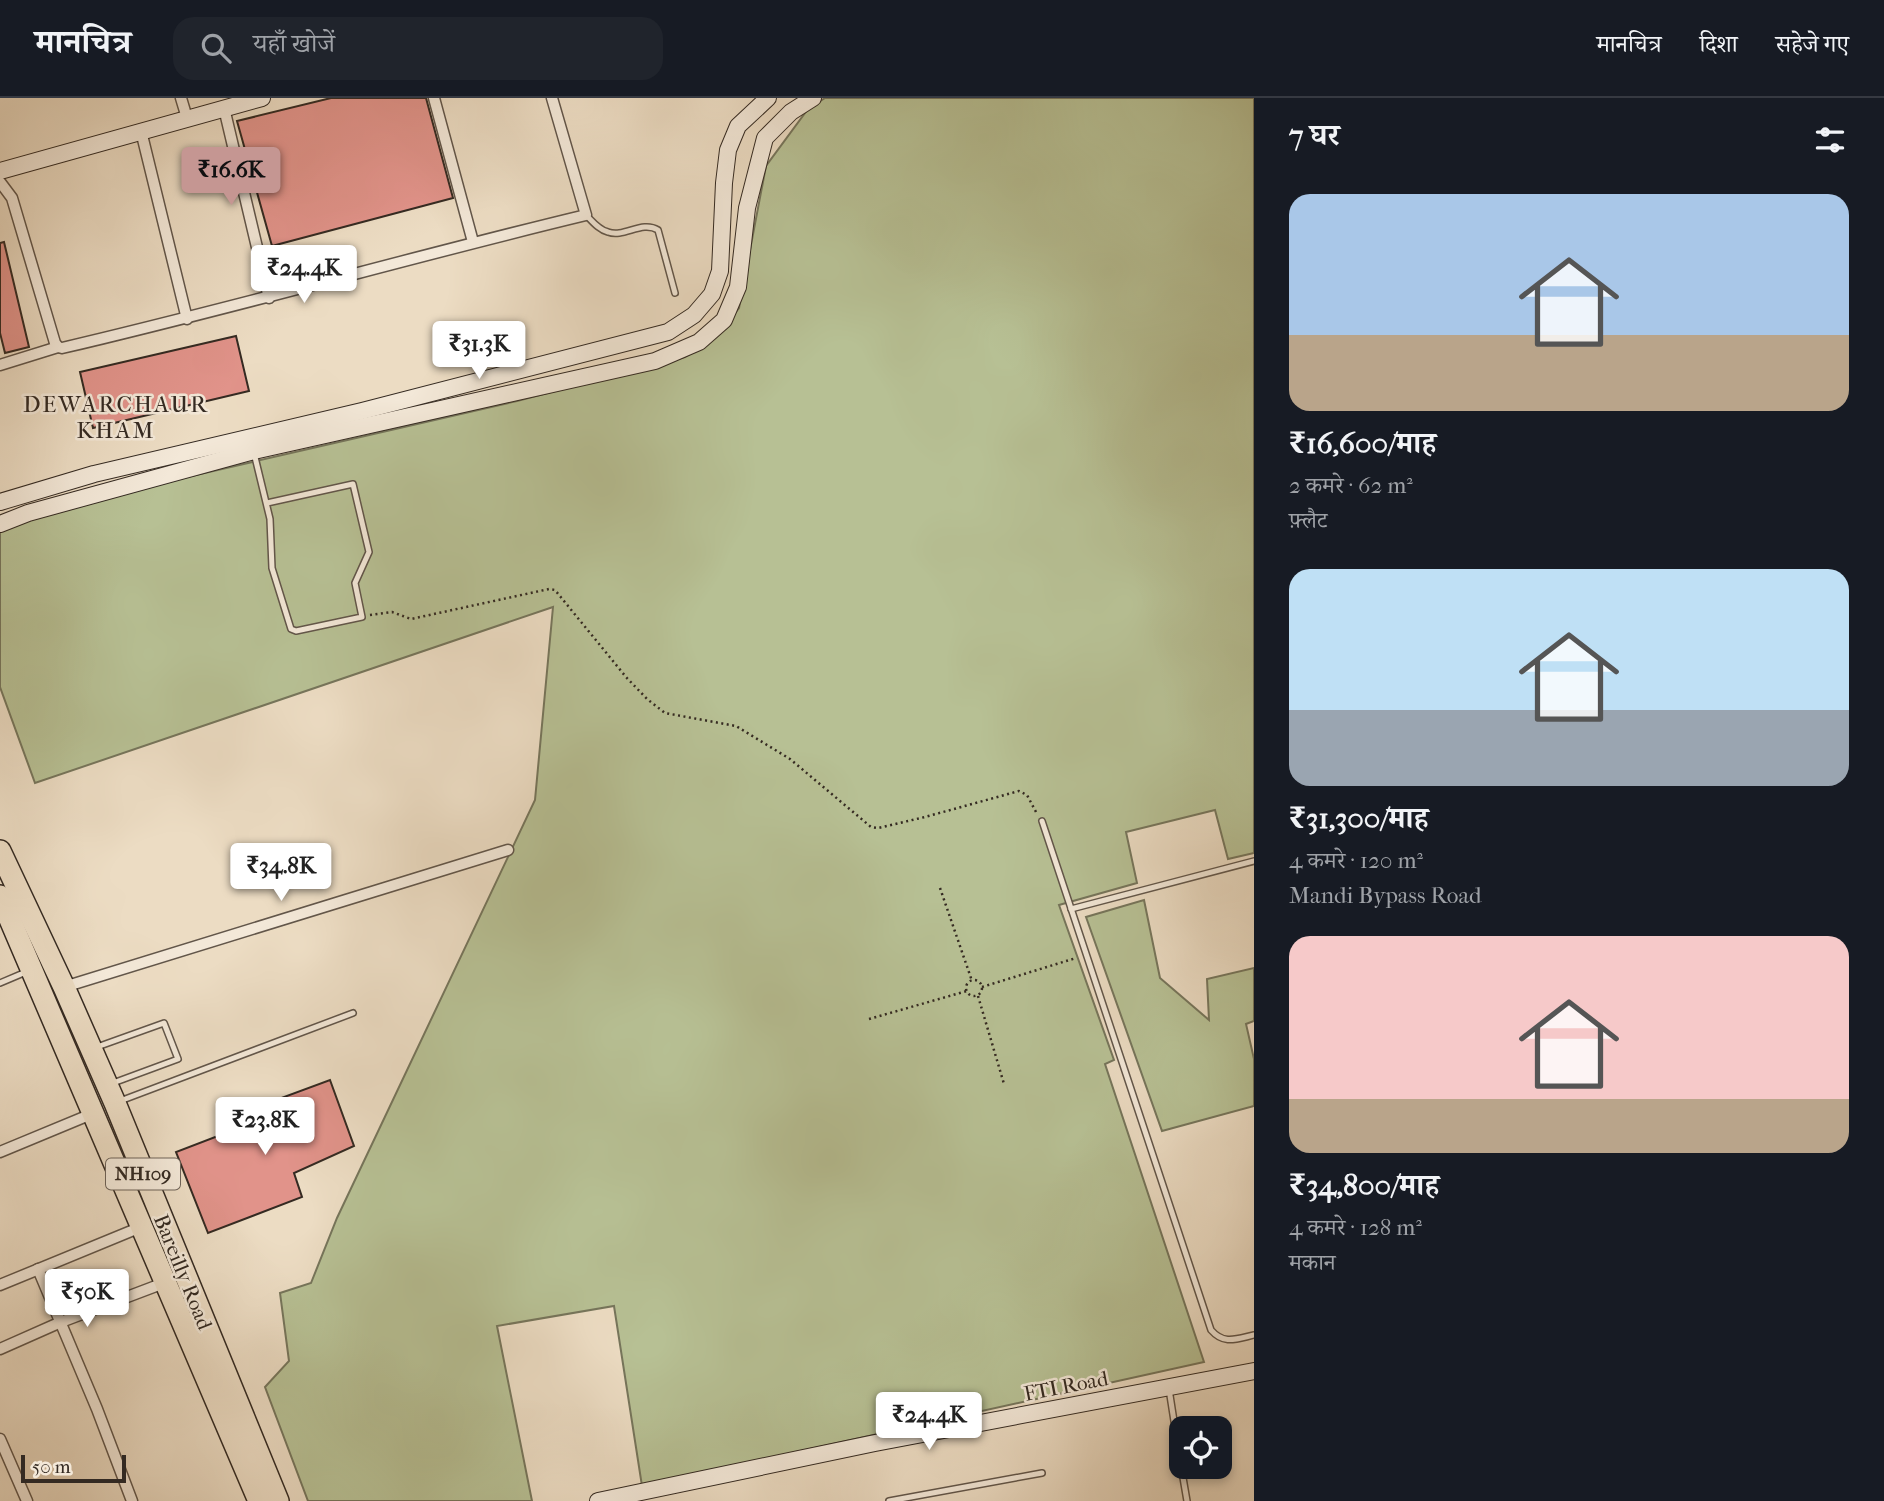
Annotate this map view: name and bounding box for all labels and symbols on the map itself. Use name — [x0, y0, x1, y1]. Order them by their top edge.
pin: ₹16.6K — [174, 148, 288, 207]
pin: ₹24.4K — [247, 246, 361, 305]
pin: ₹31.3K — [422, 322, 536, 381]
district label: DEWARCHAUR KHAM — [23, 391, 209, 444]
pin: ₹34.8K — [224, 844, 338, 903]
pin: ₹23.8K — [208, 1098, 322, 1157]
road number: NH109 — [106, 1158, 180, 1190]
street label: Bareilly Road — [149, 1211, 217, 1334]
pin: ₹50K — [46, 1270, 128, 1329]
street label: FTI Road — [1022, 1366, 1111, 1406]
pin: ₹24.4K — [872, 1392, 986, 1452]
scale bar — [21, 1452, 126, 1484]

